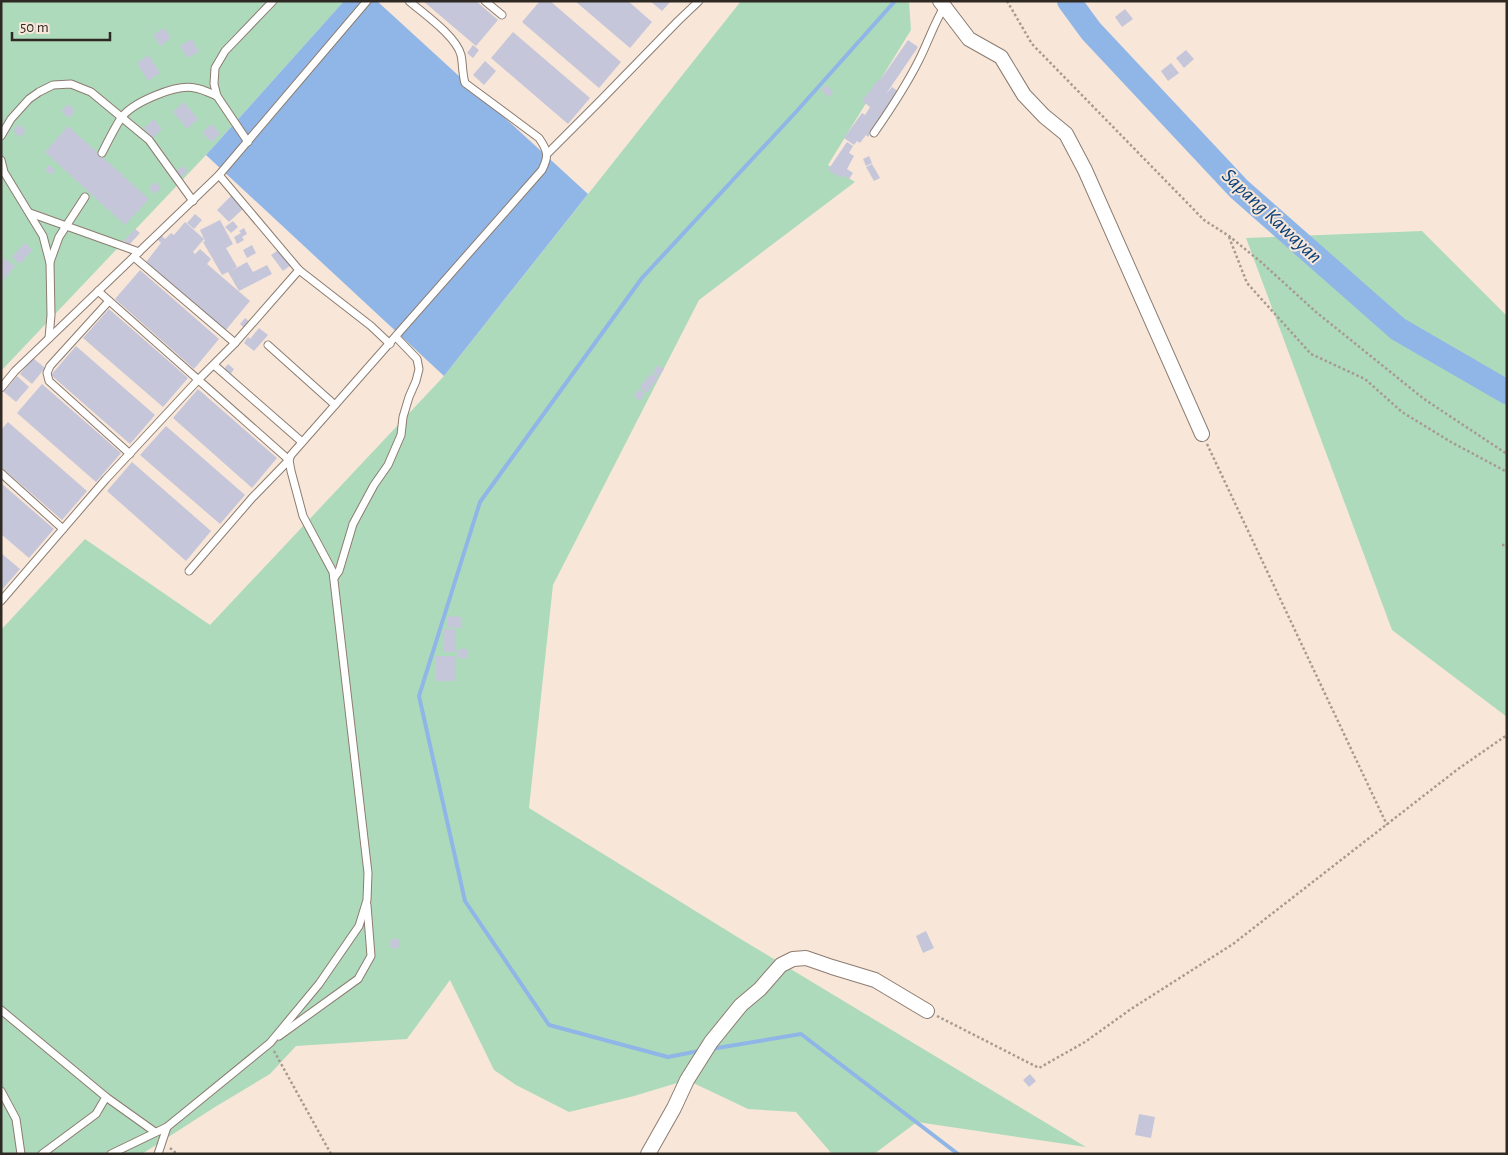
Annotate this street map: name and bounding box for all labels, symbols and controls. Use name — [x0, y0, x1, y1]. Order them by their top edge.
scale bar — [12, 10, 110, 42]
text: 50 m — [20, 20, 49, 35]
water label: Sapang Kawayan — [1217, 165, 1326, 268]

